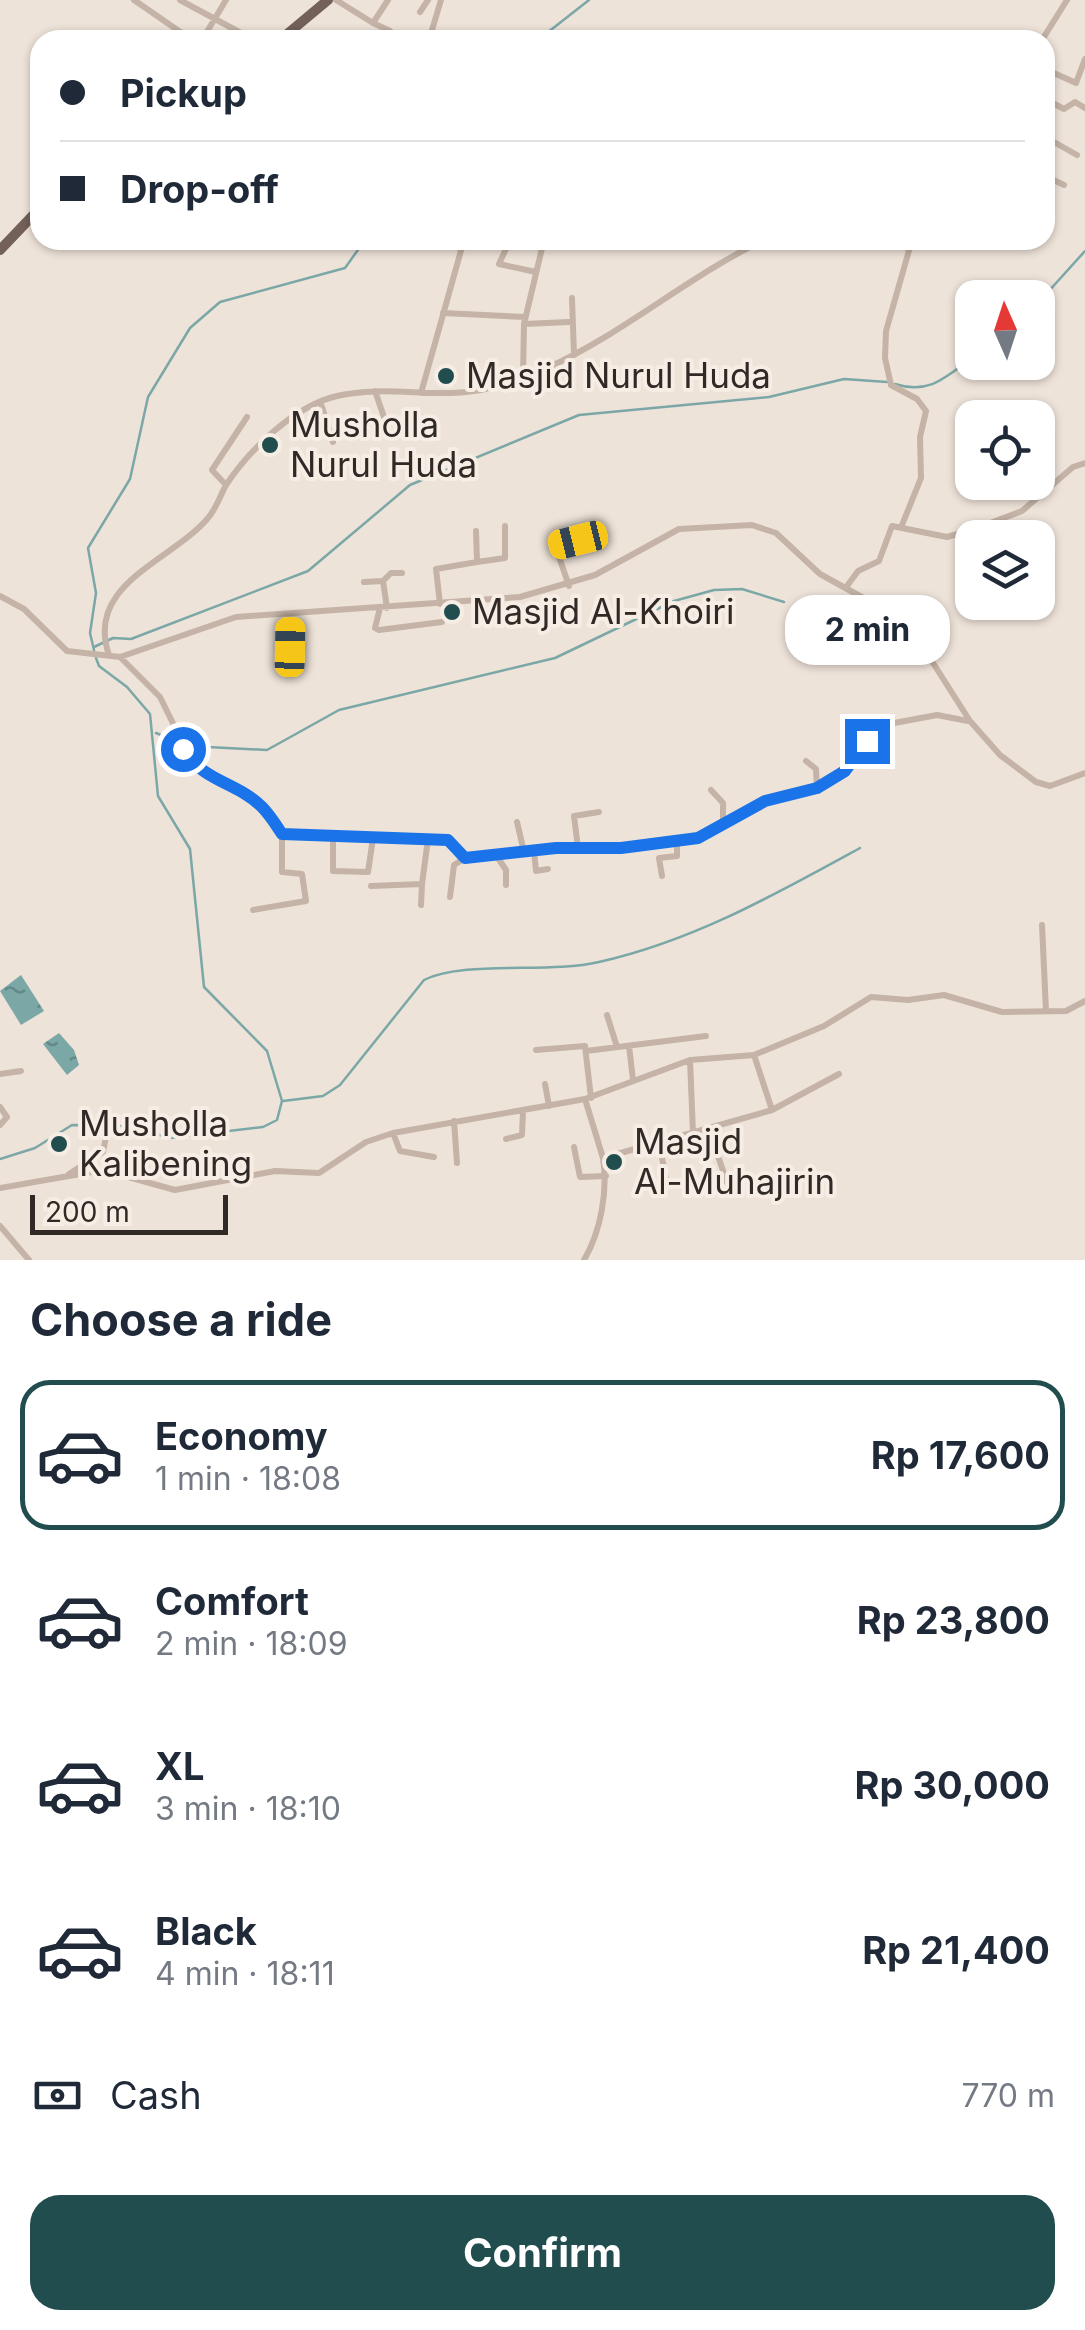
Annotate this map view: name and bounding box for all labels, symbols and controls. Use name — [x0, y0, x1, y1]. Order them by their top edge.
text: Pickup — [120, 70, 247, 116]
text: Drop-off — [120, 166, 279, 212]
north arrow — [955, 280, 1055, 380]
map controls — [955, 280, 1055, 620]
place label: Masjid Nurul Huda — [466, 354, 771, 396]
marker: Masjid Nurul Huda — [435, 365, 457, 387]
button: locate — [955, 400, 1055, 500]
place label: Musholla Nurul Huda — [290, 403, 477, 485]
marker: Musholla Nurul Huda — [259, 434, 281, 456]
car — [545, 518, 611, 562]
button: layers — [955, 520, 1055, 620]
place label: Masjid Al-Khoiri — [472, 590, 735, 632]
callout: 2 min — [784, 596, 950, 666]
marker: Masjid Al-Khoiri — [441, 601, 463, 623]
text: 2 min — [825, 610, 910, 649]
car — [274, 617, 306, 677]
route end — [845, 719, 890, 764]
route start — [161, 727, 206, 772]
place label: Musholla Kalibening — [79, 1102, 252, 1184]
place label: Masjid Al-Muhajirin — [634, 1120, 835, 1202]
marker: Musholla Kalibening — [48, 1133, 70, 1155]
marker: Masjid Al-Muhajirin — [603, 1151, 625, 1173]
scale bar — [30, 1190, 228, 1234]
text: 200 m — [45, 1195, 130, 1229]
text: Choose a ride — [30, 1292, 332, 1347]
icon: car — [35, 1410, 125, 1500]
text: Economy — [155, 1413, 328, 1459]
text: Rp 17,600 — [871, 1432, 1050, 1478]
text: 1 min · 18:08 — [155, 1459, 341, 1498]
icon: car — [35, 1575, 125, 1665]
text: Comfort — [155, 1578, 309, 1624]
text: Rp 23,800 — [857, 1597, 1050, 1643]
text: 2 min · 18:09 — [155, 1624, 347, 1663]
icon: car — [35, 1740, 125, 1830]
text: XL — [155, 1743, 205, 1789]
text: Rp 30,000 — [855, 1762, 1050, 1808]
text: 3 min · 18:10 — [155, 1789, 341, 1828]
icon: car — [35, 1905, 125, 1995]
text: Black — [155, 1908, 257, 1954]
text: Rp 21,400 — [862, 1927, 1050, 1973]
text: 4 min · 18:11 — [155, 1954, 335, 1993]
icon: cash — [30, 2068, 85, 2123]
text: Cash — [110, 2072, 202, 2118]
text: 770 m — [961, 2076, 1055, 2115]
button: Confirm — [30, 2195, 1055, 2310]

